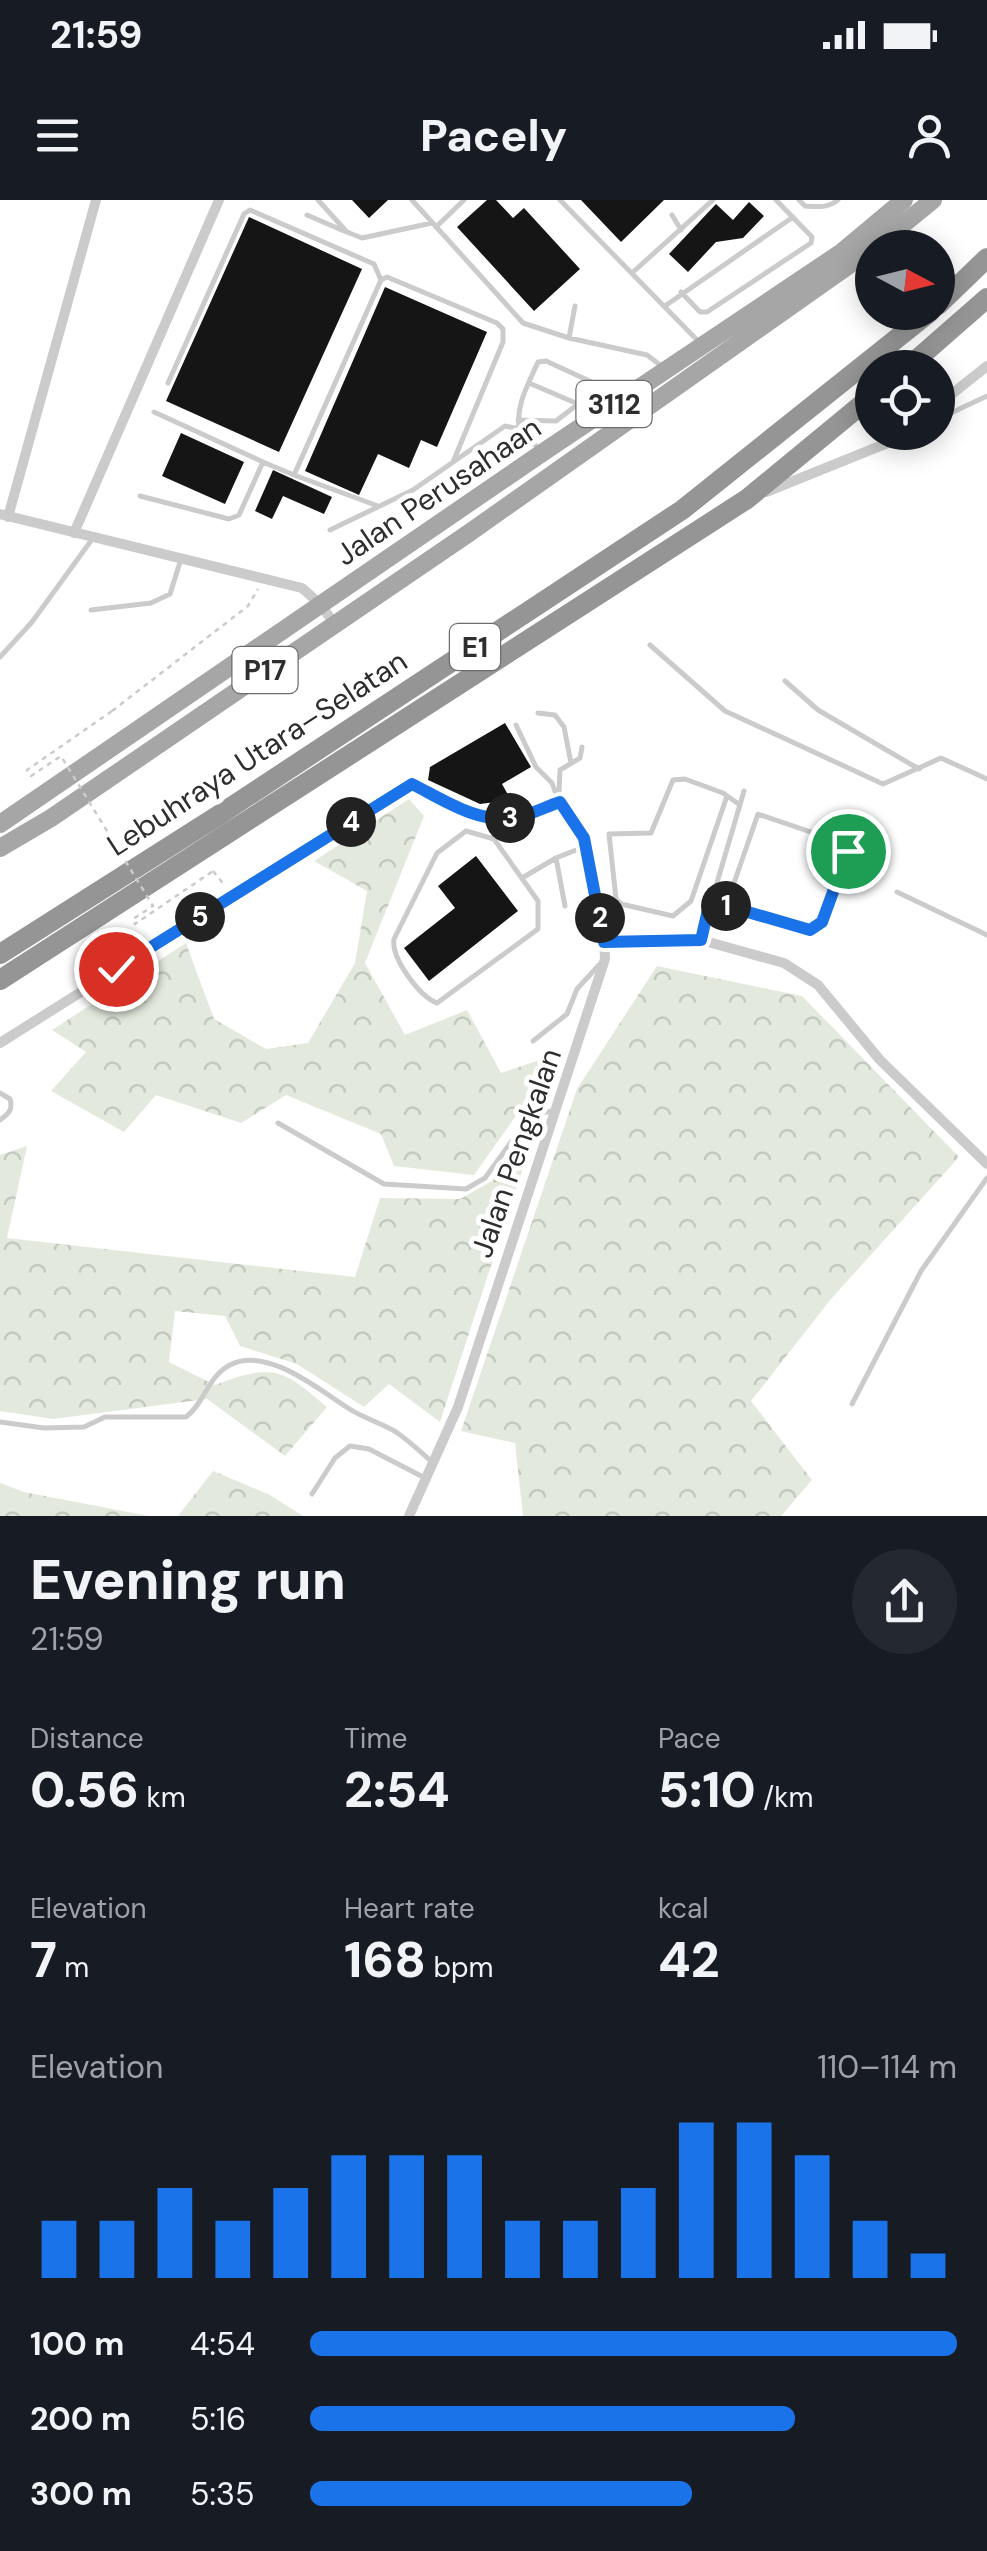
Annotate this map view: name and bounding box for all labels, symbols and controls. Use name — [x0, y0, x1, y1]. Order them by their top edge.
text: 21:59 — [50, 10, 142, 60]
text: Pacely — [420, 106, 567, 165]
icon: menu — [30, 108, 85, 163]
icon: person — [902, 108, 957, 163]
north arrow — [855, 230, 955, 330]
map controls — [855, 230, 955, 450]
button: locate — [855, 350, 955, 450]
road number: 3112 — [576, 381, 652, 427]
street label: Jalan Perusahaan — [328, 408, 548, 574]
road number: E1 — [450, 624, 500, 670]
street label: Lebuhraya Utara–Selatan — [100, 641, 414, 865]
road number: P17 — [232, 647, 298, 693]
pin: 3 — [485, 793, 535, 843]
pin: 4 — [326, 797, 376, 847]
text: 3 — [502, 799, 518, 836]
text: 4 — [342, 803, 360, 840]
pin — [806, 809, 891, 894]
icon: arrive — [821, 824, 876, 879]
pin: 1 — [701, 881, 751, 931]
text: 1 — [721, 887, 731, 924]
pin: 5 — [175, 892, 225, 942]
pin: 2 — [575, 893, 625, 943]
text: 5 — [191, 898, 209, 935]
text: 2 — [592, 899, 608, 936]
pin — [74, 927, 159, 1012]
icon: check — [89, 942, 144, 997]
street label: Jalan Pengkalan — [462, 1043, 570, 1263]
text: Evening run — [30, 1544, 346, 1616]
button: share — [852, 1549, 957, 1654]
text: 21:59 — [30, 1618, 104, 1660]
text: Distance — [30, 1720, 144, 1757]
text: Time — [344, 1720, 407, 1757]
text: Pace — [658, 1720, 721, 1757]
text: 0.56 — [30, 1757, 139, 1823]
text: 2:54 — [344, 1757, 450, 1823]
text: 5:10 — [658, 1757, 756, 1823]
text: km — [139, 1779, 186, 1816]
text: /km — [756, 1779, 813, 1816]
text: Elevation — [30, 1890, 147, 1927]
text: Heart rate — [344, 1890, 475, 1927]
text: kcal — [658, 1890, 709, 1927]
text: 7 — [30, 1927, 57, 1993]
text: 168 — [344, 1927, 426, 1993]
text: 42 — [658, 1927, 720, 1993]
text: m — [57, 1949, 89, 1986]
text: bpm — [426, 1949, 493, 1986]
text: Elevation — [30, 2046, 163, 2088]
text: 110–114 m — [817, 2046, 957, 2088]
text: 100 m — [30, 2323, 124, 2365]
text: 4:54 — [190, 2323, 255, 2365]
text: 200 m — [30, 2398, 131, 2440]
text: 5:16 — [190, 2398, 246, 2440]
text: 300 m — [30, 2473, 132, 2515]
text: 5:35 — [190, 2473, 254, 2515]

